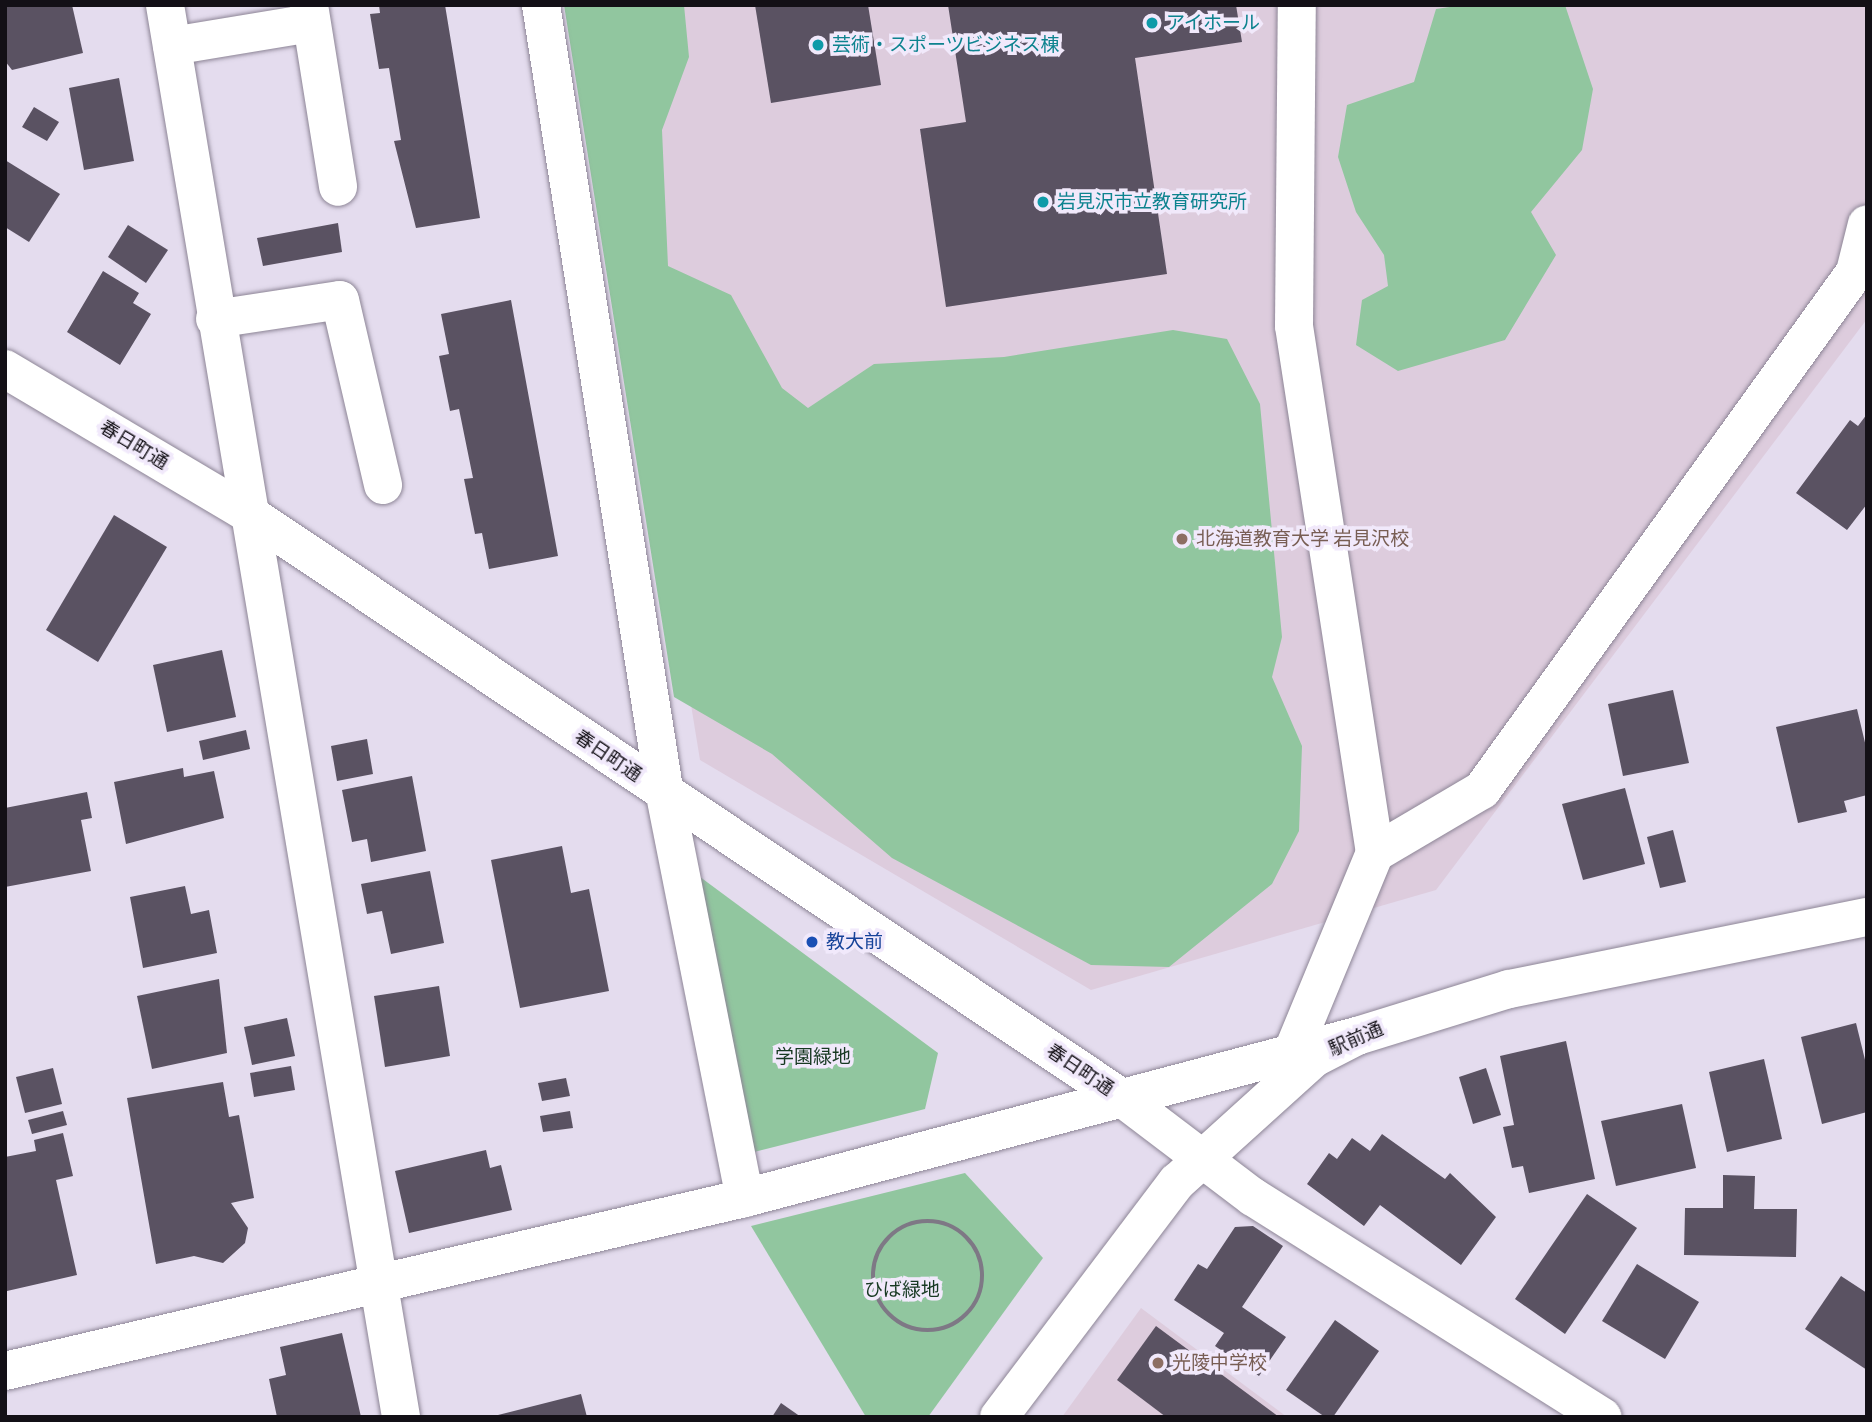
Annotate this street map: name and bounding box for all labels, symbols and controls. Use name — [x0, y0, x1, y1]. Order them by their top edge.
place label: アイホール — [1166, 12, 1261, 34]
marker: アイホール — [1144, 15, 1160, 31]
place label: 芸術・スポーツビジネス棟 — [832, 34, 1060, 56]
marker: 芸術・スポーツビジネス棟 — [810, 37, 826, 53]
place label: 岩見沢市立教育研究所 — [1057, 191, 1247, 213]
marker: 岩見沢市立教育研究所 — [1035, 194, 1051, 210]
street label: 春日町通 — [96, 416, 172, 474]
place label: 北海道教育大学 岩見沢校 — [1196, 528, 1409, 550]
marker: 北海道教育大学 岩見沢校 — [1174, 531, 1190, 547]
street label: 春日町通 — [570, 725, 646, 787]
place label: 教大前 — [826, 931, 883, 953]
marker: 教大前 — [804, 934, 820, 950]
street label: 駅前通 — [1325, 1017, 1387, 1061]
street label: 春日町通 — [1042, 1039, 1118, 1101]
park label: 学園緑地 — [775, 1046, 851, 1068]
park label: ひば緑地 — [864, 1279, 940, 1301]
place label: 光陵中学校 — [1172, 1352, 1267, 1374]
marker: 光陵中学校 — [1150, 1355, 1166, 1371]

